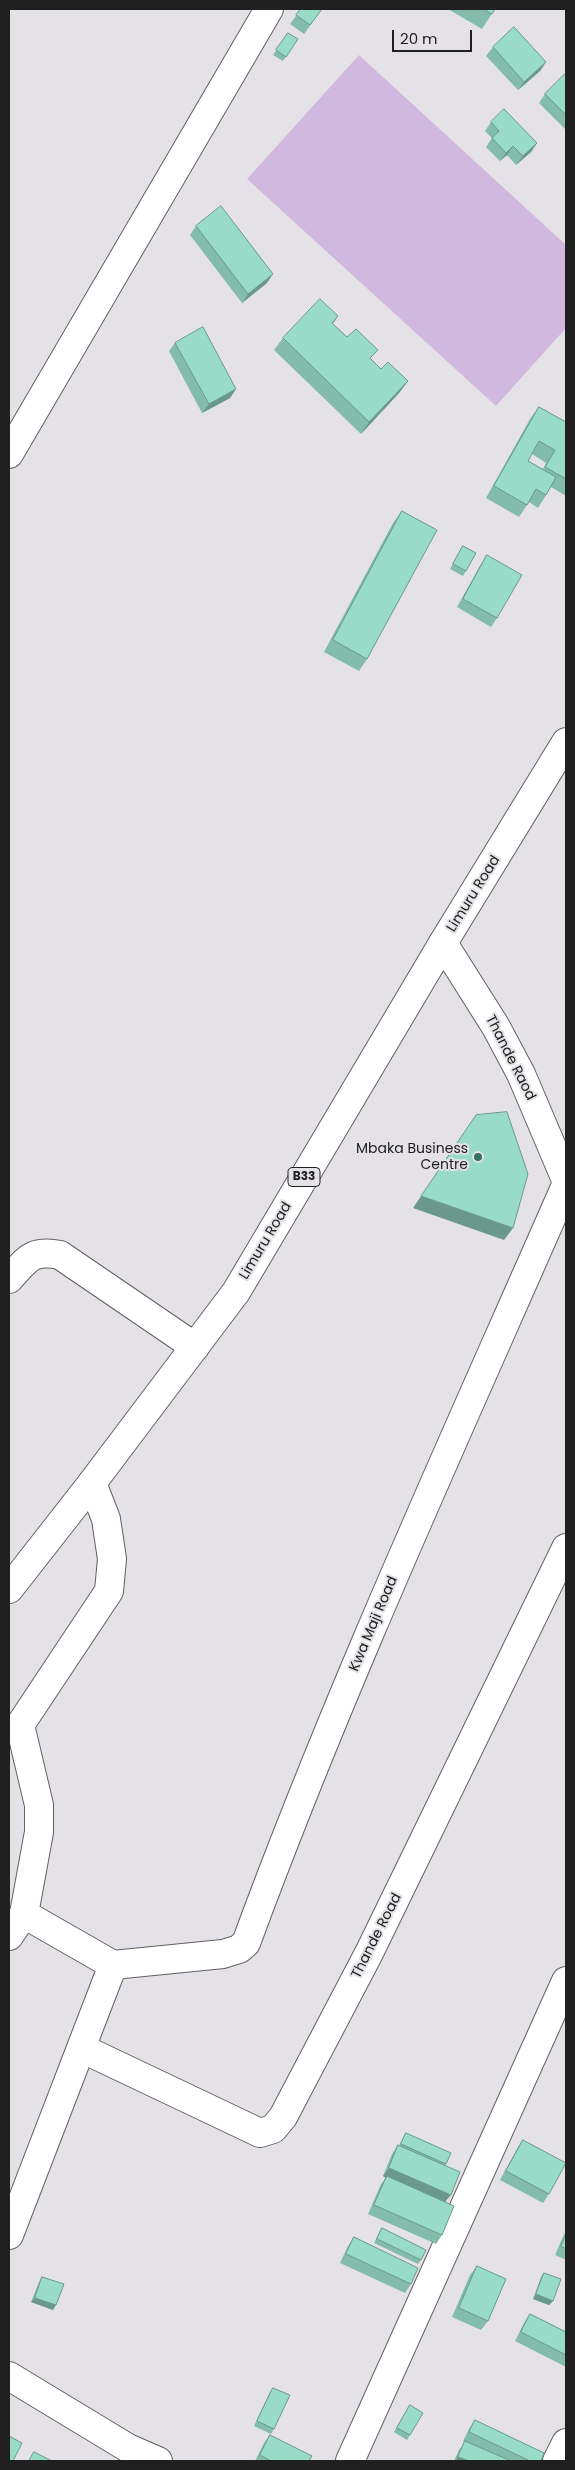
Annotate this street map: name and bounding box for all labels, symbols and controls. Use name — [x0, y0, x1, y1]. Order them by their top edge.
scale bar — [395, 20, 475, 52]
text: 20 m — [400, 28, 438, 49]
street label: Limuru Road — [444, 853, 504, 935]
street label: Thande Raod — [481, 1013, 539, 1103]
place label: Mbaka Business Centre — [356, 1141, 468, 1174]
marker: Mbaka Business Centre — [472, 1151, 484, 1163]
road number: B33 — [288, 1168, 320, 1186]
street label: Limuru Road — [236, 1199, 296, 1283]
street label: Kwa Maji Road — [346, 1574, 402, 1674]
street label: Thande Road — [348, 1891, 406, 1981]

